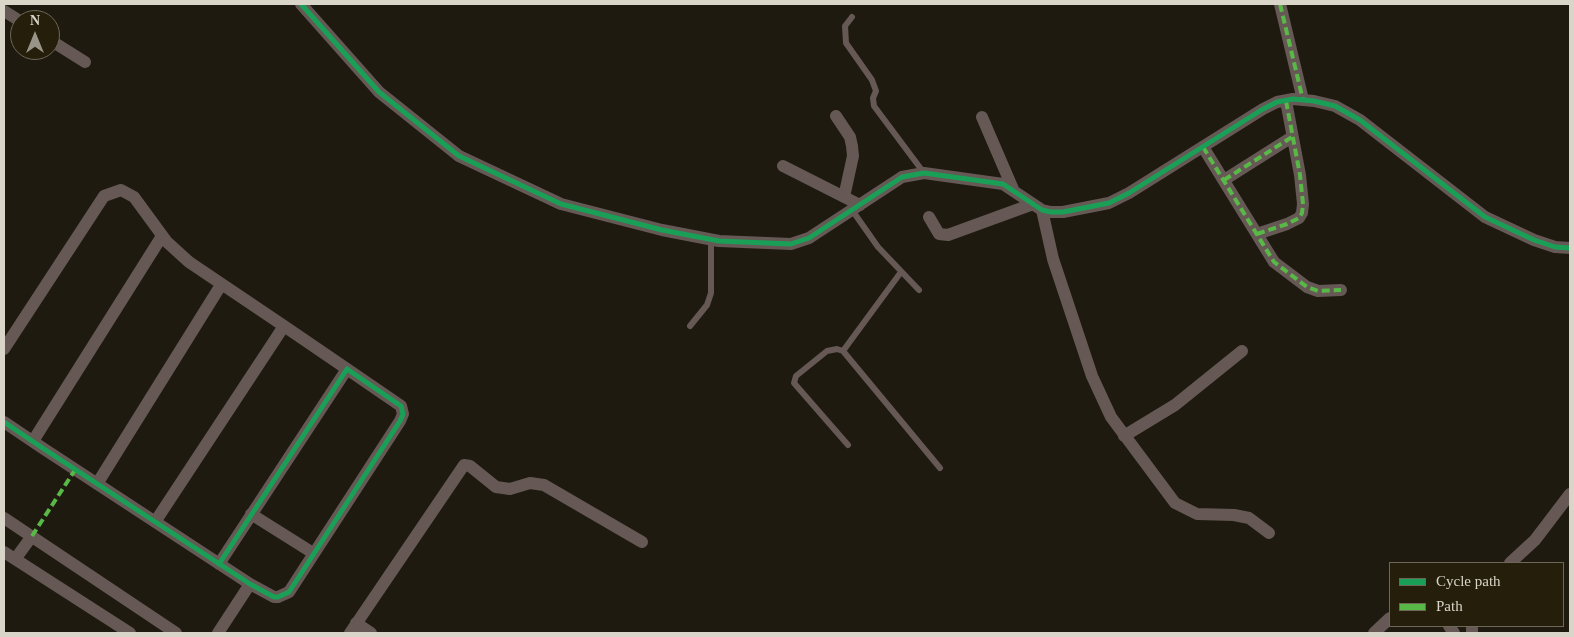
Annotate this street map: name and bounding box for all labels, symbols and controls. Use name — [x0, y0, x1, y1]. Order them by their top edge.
north arrow — [10, 10, 60, 60]
text: N — [30, 13, 40, 28]
legend — [1389, 562, 1564, 627]
text: Cycle path — [1436, 573, 1501, 589]
text: Path — [1436, 598, 1463, 614]

